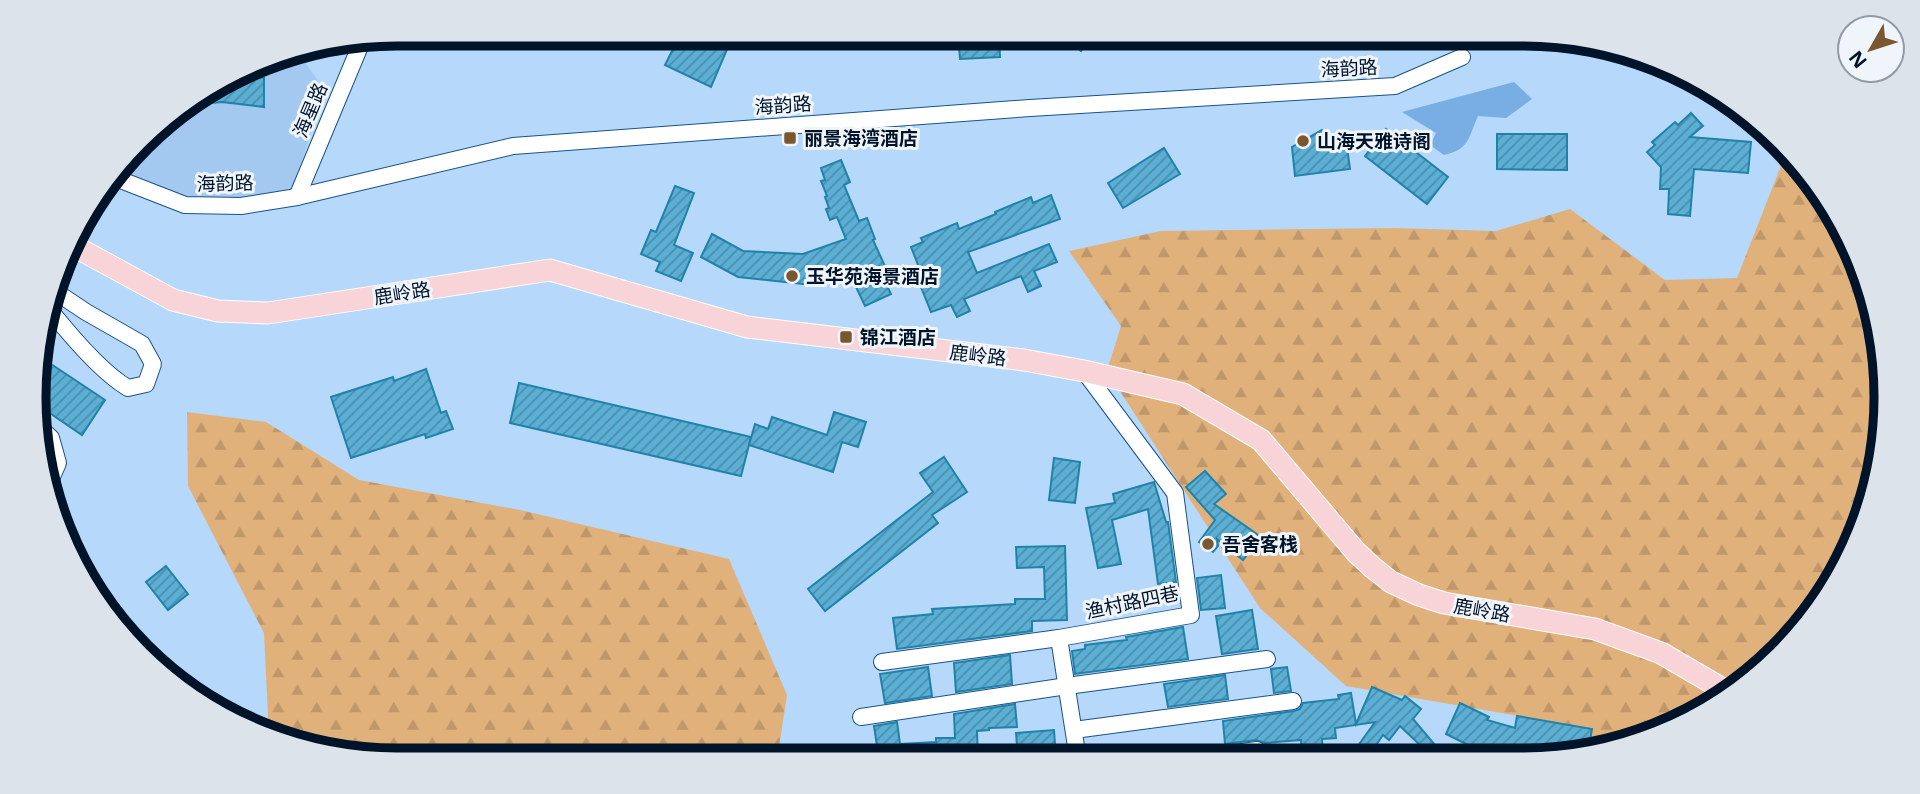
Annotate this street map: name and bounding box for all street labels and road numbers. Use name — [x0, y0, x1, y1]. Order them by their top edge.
street label: 海韵路 — [1320, 54, 1378, 82]
street label: 海星路 — [287, 79, 333, 141]
street label: 海韵路 — [754, 90, 812, 120]
street label: 海韵路 — [196, 169, 254, 197]
street label: 鹿岭路 — [372, 276, 432, 310]
street label: 鹿岭路 — [948, 339, 1008, 371]
street label: 渔村路四巷 — [1083, 579, 1181, 625]
street label: 鹿岭路 — [1452, 592, 1512, 628]

